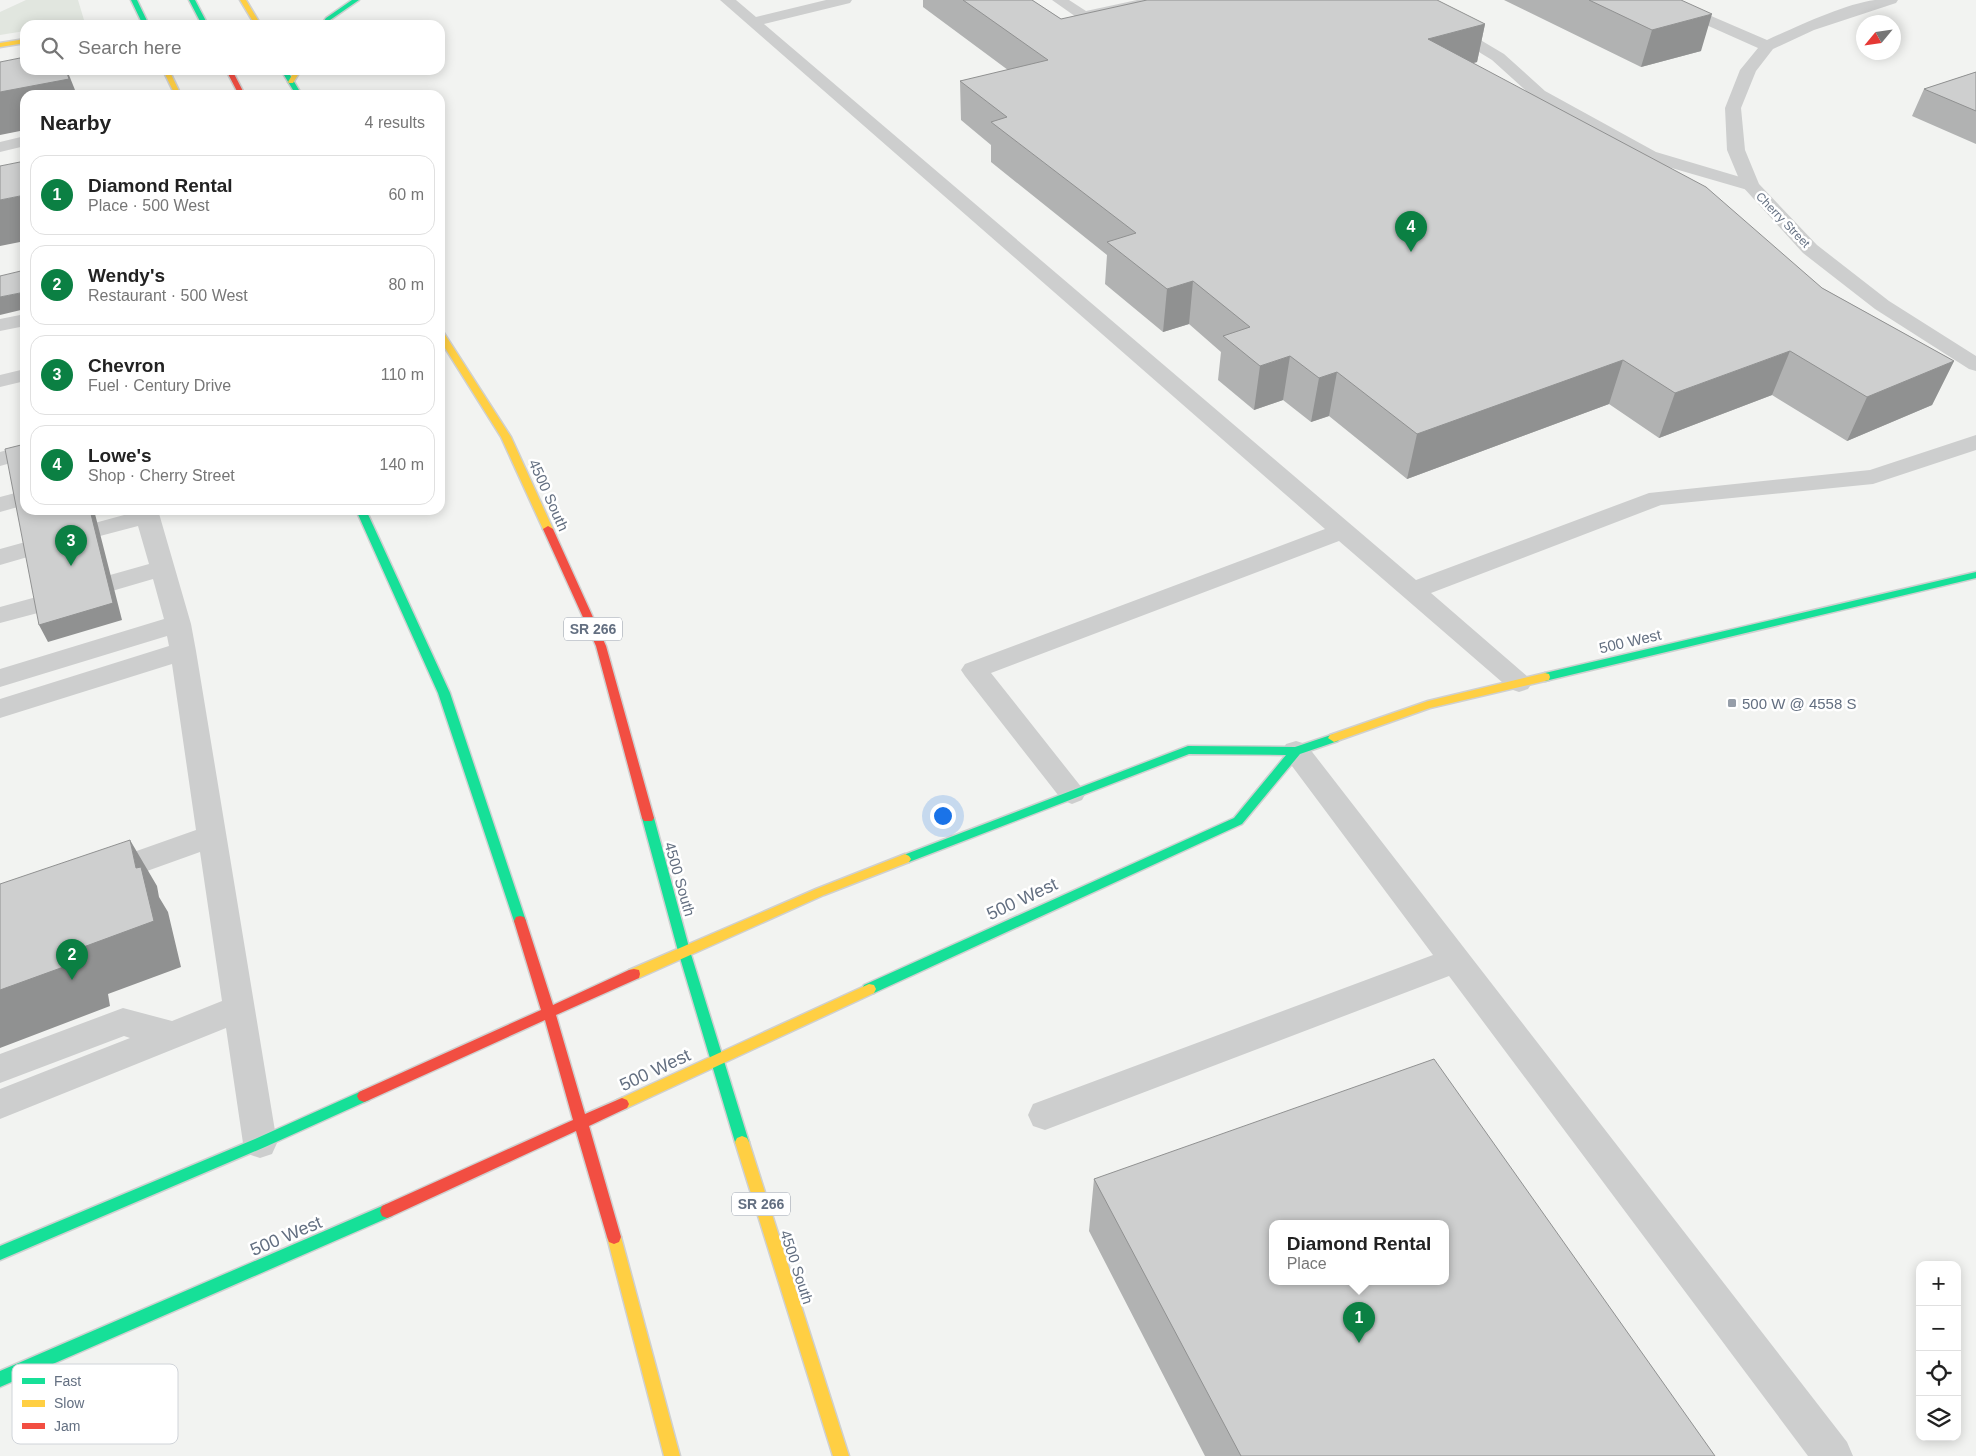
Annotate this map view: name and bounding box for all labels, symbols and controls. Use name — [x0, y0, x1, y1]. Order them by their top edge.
north arrow — [1856, 15, 1901, 60]
search box — [20, 20, 445, 75]
icon: search — [38, 34, 66, 62]
text: Search here — [78, 37, 182, 58]
text: Nearby — [40, 111, 111, 134]
text: 4 results — [365, 114, 425, 131]
text: Diamond Rental — [88, 175, 233, 196]
text: 1 — [53, 186, 61, 203]
text: 60 m — [388, 186, 424, 203]
street label: Cherry Street — [1753, 189, 1813, 251]
text: Place · 500 West — [88, 197, 210, 214]
pin: 4 — [1395, 211, 1427, 252]
text: Wendy's — [88, 265, 165, 286]
text: 2 — [53, 276, 61, 293]
text: 80 m — [388, 276, 424, 293]
text: Restaurant · 500 West — [88, 287, 248, 304]
text: Chevron — [88, 355, 165, 376]
text: 3 — [53, 366, 61, 383]
text: 110 m — [381, 366, 424, 383]
text: Fuel · Century Drive — [88, 377, 231, 394]
text: Lowe's — [88, 445, 152, 466]
text: 4 — [53, 456, 61, 473]
text: 140 m — [380, 456, 424, 473]
street label: 4500 South — [526, 456, 572, 534]
text: Shop · Cherry Street — [88, 467, 235, 484]
pin: 3 — [55, 525, 87, 566]
road number: SR 266 — [564, 618, 622, 640]
street label: 500 West — [1597, 625, 1663, 656]
place label: 500 W @ 4558 S — [1742, 695, 1856, 712]
marker: 500 W @ 4558 S — [1726, 697, 1738, 709]
your location — [930, 803, 956, 829]
street label: 4500 South — [661, 840, 699, 918]
street label: 500 West — [983, 874, 1061, 924]
pin: 2 — [56, 939, 88, 980]
street label: 500 West — [616, 1045, 694, 1095]
road number: SR 266 — [732, 1192, 790, 1216]
street label: 500 West — [247, 1212, 325, 1260]
popup — [1269, 1220, 1449, 1285]
street label: 4500 South — [777, 1228, 817, 1306]
text: Diamond Rental — [1287, 1233, 1431, 1254]
text: Place — [1287, 1255, 1327, 1272]
map controls — [1916, 1261, 1961, 1441]
button: + — [1916, 1261, 1961, 1306]
pin: 1 — [1343, 1302, 1375, 1343]
button: − — [1916, 1306, 1961, 1351]
button: locate — [1916, 1351, 1961, 1396]
legend — [12, 1364, 178, 1444]
text: Fast — [54, 1373, 81, 1389]
text: Slow — [54, 1395, 85, 1411]
button: layers — [1916, 1396, 1961, 1441]
text: Jam — [54, 1418, 80, 1434]

